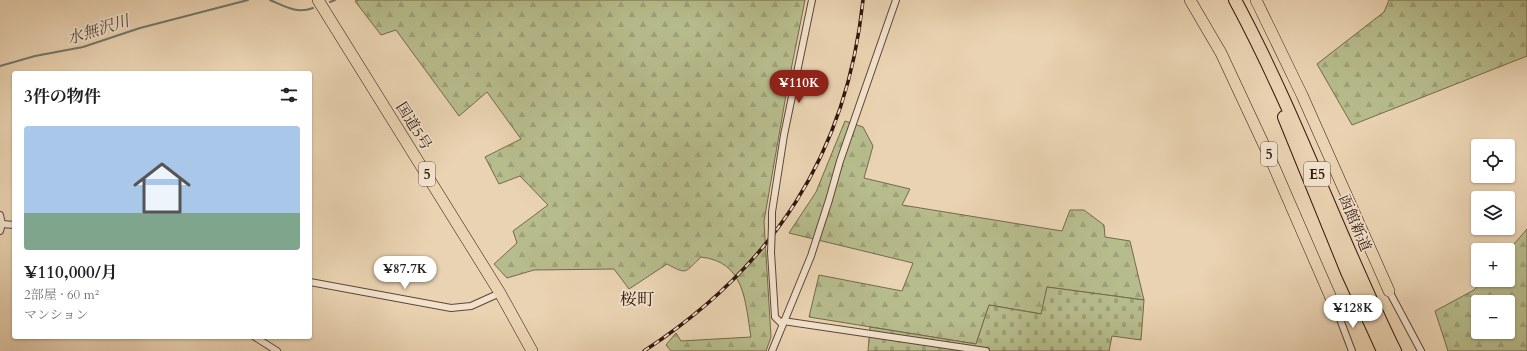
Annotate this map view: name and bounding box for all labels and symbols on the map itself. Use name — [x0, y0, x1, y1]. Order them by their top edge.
water label: 水無沢川 — [64, 10, 134, 50]
pin: ¥110K — [771, 70, 827, 104]
street label: 国道5号 — [392, 98, 436, 154]
road number: 5 — [1261, 142, 1277, 166]
road number: 5 — [419, 162, 435, 186]
road number: E5 — [1304, 162, 1330, 186]
street label: 函館新道 — [1334, 191, 1376, 255]
pin: ¥87.7K — [372, 256, 438, 290]
district label: 桜町 — [620, 288, 654, 311]
pin: ¥128K — [1325, 295, 1381, 329]

